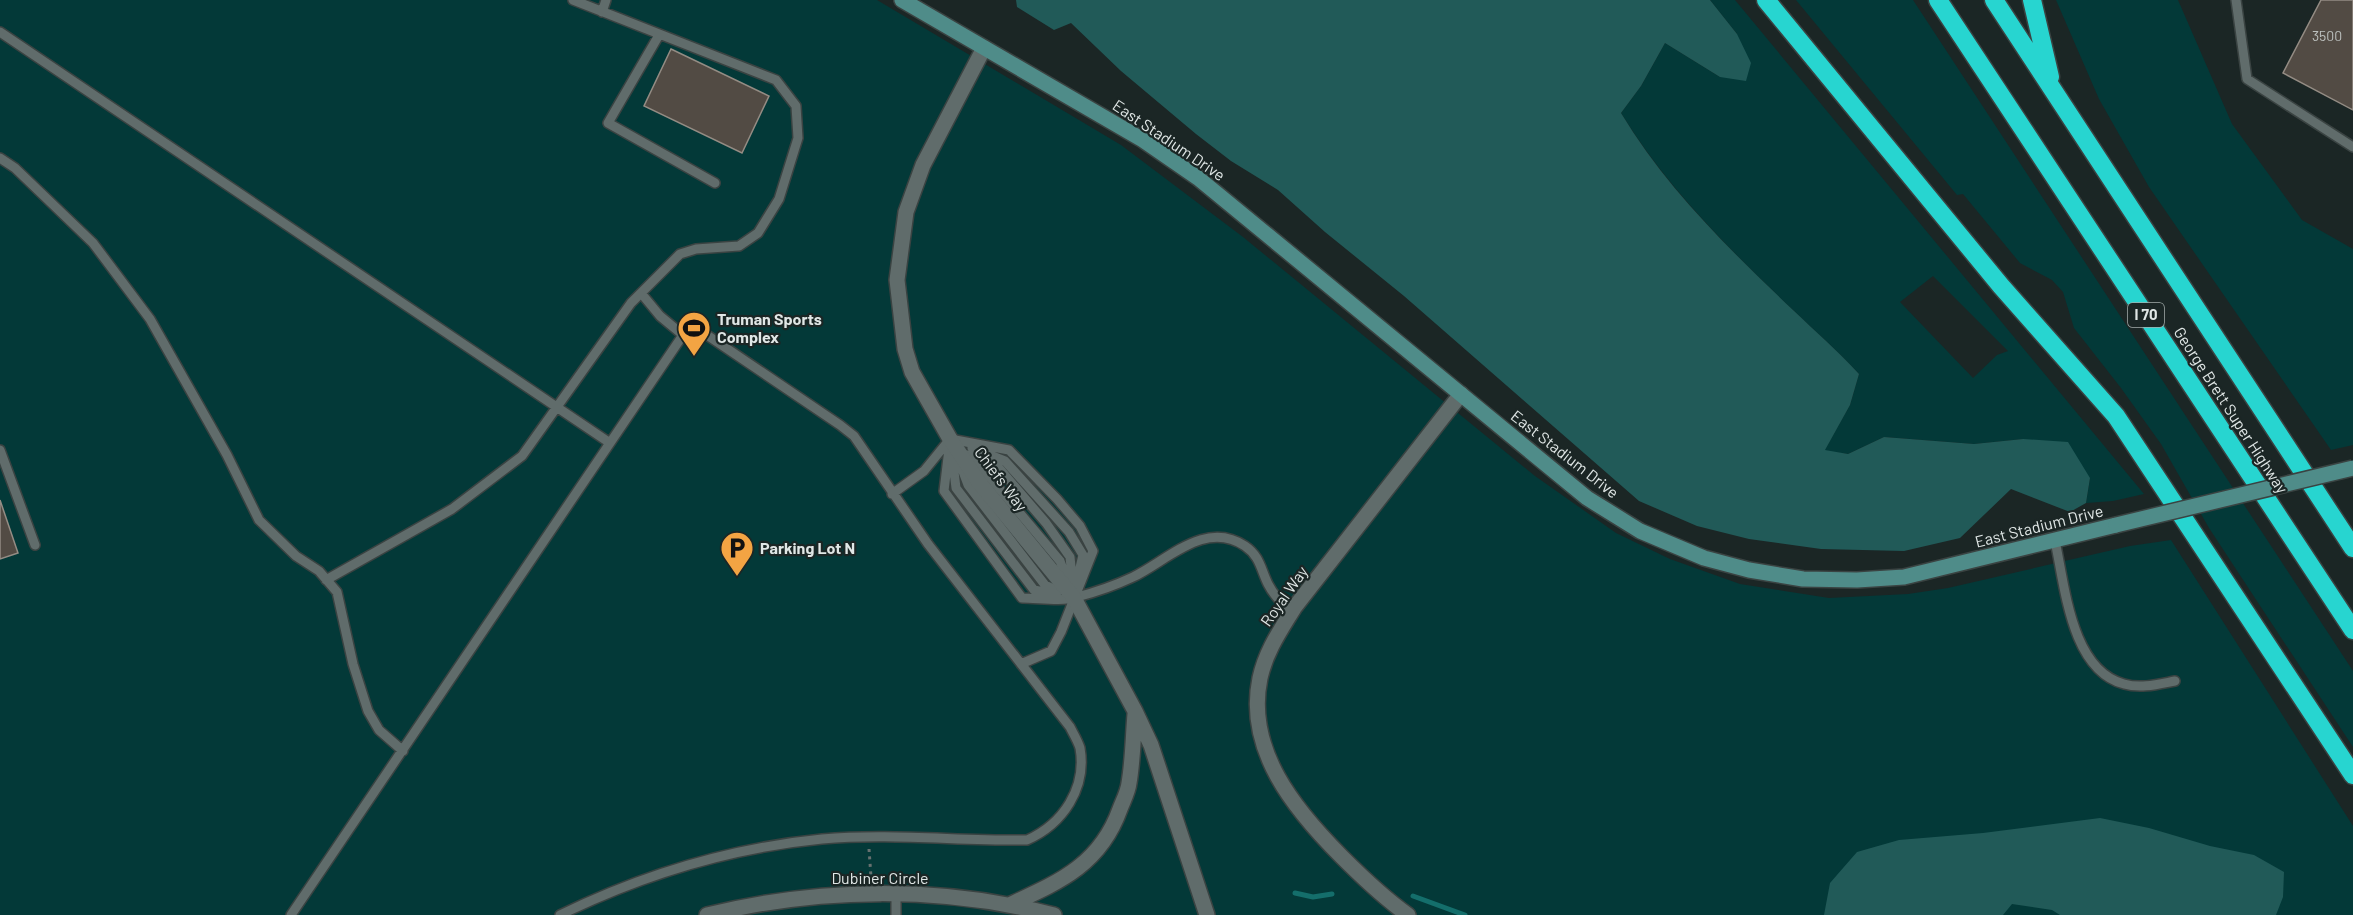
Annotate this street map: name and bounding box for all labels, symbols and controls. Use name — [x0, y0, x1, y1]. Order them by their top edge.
house number: 3500 — [2312, 27, 2342, 44]
street label: East Stadium Drive — [1110, 95, 1229, 184]
road number: I 70 — [2128, 303, 2164, 327]
place label: Truman Sports Complex — [717, 309, 822, 346]
sports icon: Truman Sports Complex — [676, 310, 712, 357]
street label: George Brett Super Highway — [2170, 323, 2293, 497]
street label: East Stadium Drive — [1508, 406, 1623, 502]
street label: Chiefs Way — [971, 443, 1032, 515]
street label: East Stadium Drive — [1973, 500, 2105, 551]
parking icon: Parking Lot N — [719, 530, 755, 577]
place label: Parking Lot N — [760, 538, 855, 557]
street label: Royal Way — [1256, 561, 1312, 629]
street label: Dubiner Circle — [831, 868, 929, 887]

